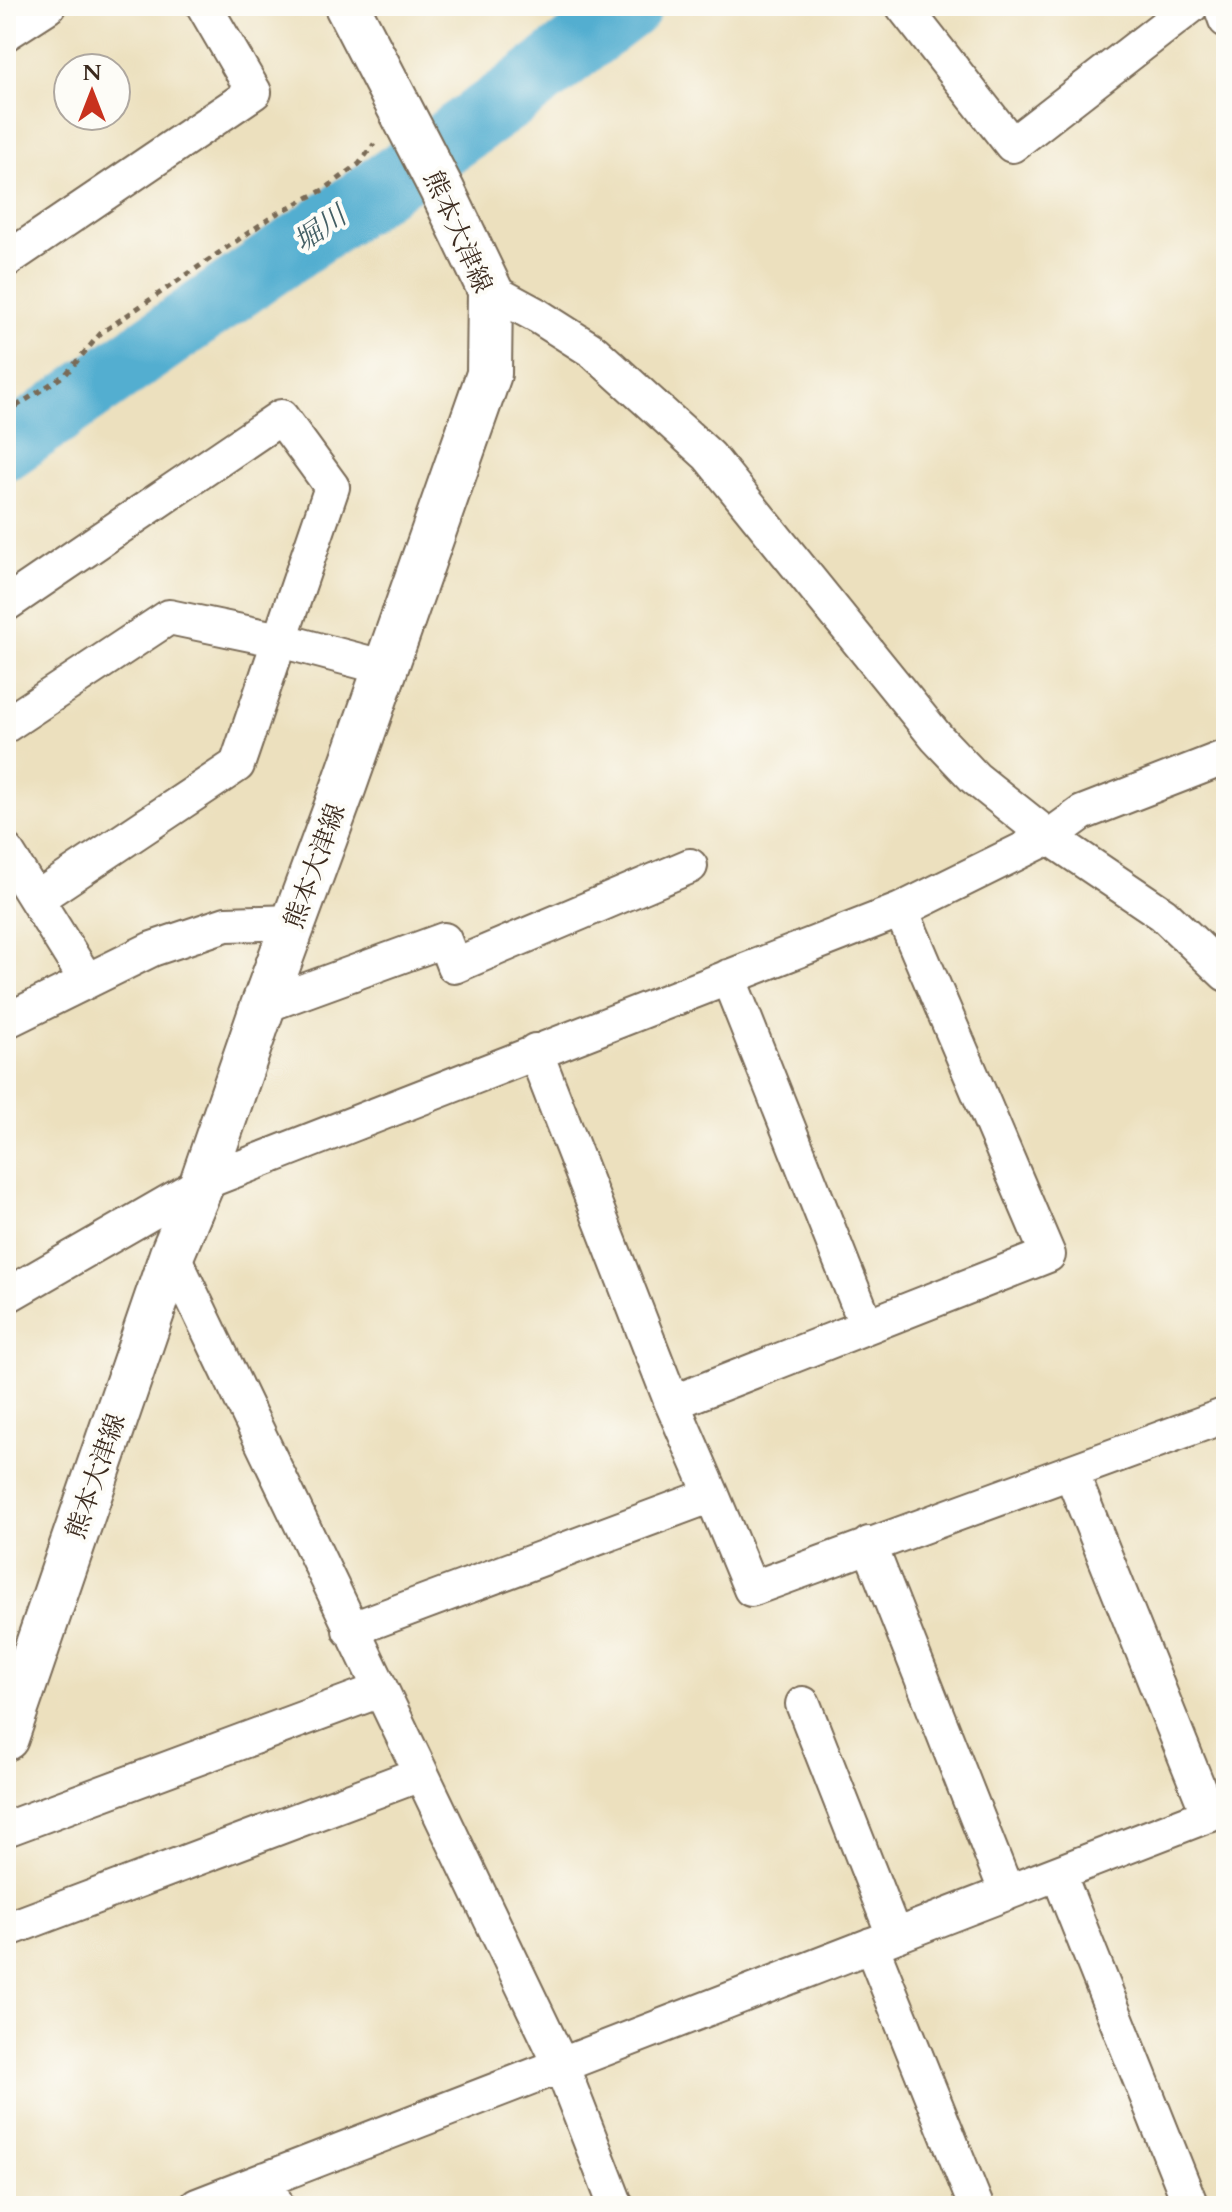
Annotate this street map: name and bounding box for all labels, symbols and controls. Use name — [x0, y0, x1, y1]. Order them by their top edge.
north arrow — [52, 52, 132, 132]
text: N — [82, 58, 102, 88]
street label: 熊本大津線 — [416, 165, 500, 299]
water label: 堀川 — [286, 196, 356, 261]
street label: 熊本大津線 — [276, 799, 354, 933]
street label: 熊本大津線 — [58, 1409, 134, 1543]

